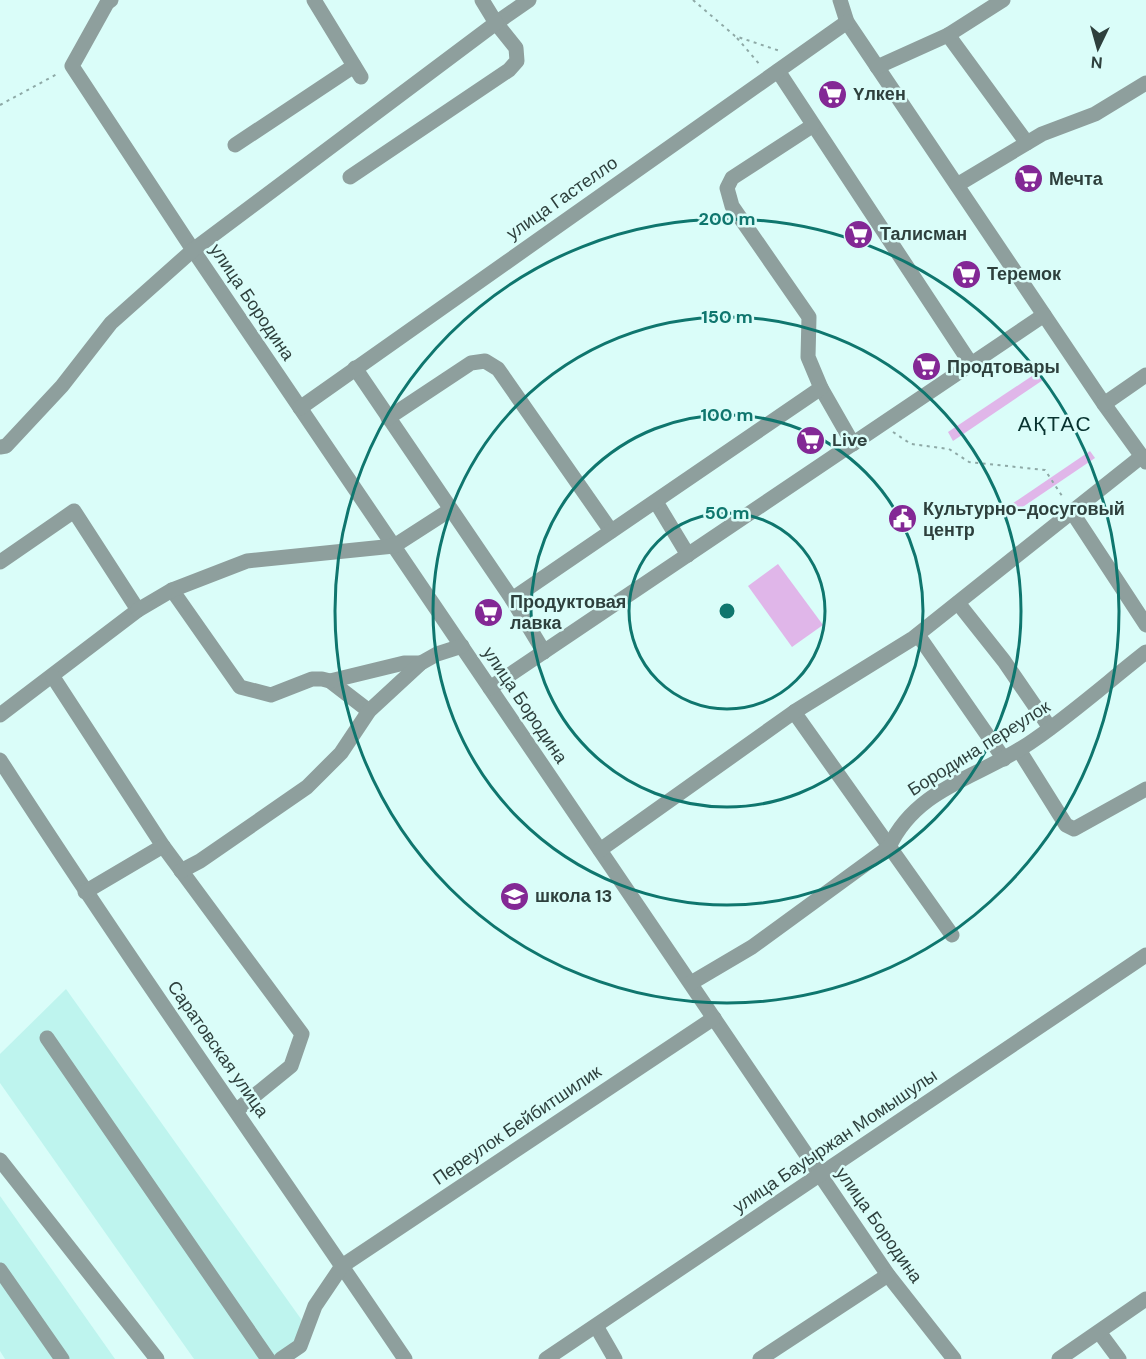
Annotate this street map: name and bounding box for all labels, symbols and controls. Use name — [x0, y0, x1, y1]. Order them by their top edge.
north arrow — [1068, 18, 1128, 78]
text: N — [1090, 51, 1103, 73]
supermarket icon: Yлкен — [816, 78, 848, 110]
place label: Yлкен — [853, 82, 906, 106]
street label: улица Гастелло — [502, 151, 622, 245]
supermarket icon: Мечта — [1012, 163, 1044, 195]
place label: Мечта — [1049, 167, 1104, 191]
text: 200 m — [699, 207, 755, 231]
supermarket icon: Талисман — [843, 218, 875, 250]
place label: Талисман — [880, 222, 967, 246]
street label: улица Бородина — [204, 239, 301, 366]
supermarket icon: Теремок — [950, 258, 982, 290]
place label: Теремок — [987, 262, 1062, 286]
text: 150 m — [701, 305, 753, 329]
supermarket icon: Продтовары — [910, 351, 942, 383]
place label: Продтовары — [947, 355, 1060, 379]
text: 100 m — [700, 403, 754, 427]
district label: АҚТАС — [1018, 410, 1092, 438]
supermarket icon: Live — [795, 424, 827, 456]
place label: Live — [832, 428, 868, 452]
place label: Культурно-досуговый центр — [923, 497, 1125, 542]
text: 50 m — [704, 501, 750, 525]
public building icon: Культурно-досуговый центр — [886, 503, 918, 535]
place label: Продуктовая лавка — [510, 590, 626, 635]
supermarket icon: Продуктовая лавка — [473, 596, 505, 628]
centre of rings — [717, 601, 737, 621]
street label: улица Бородина — [477, 642, 574, 769]
street label: Бородина переулок — [903, 694, 1055, 802]
school or university icon: школа 13 — [498, 880, 530, 912]
place label: школа 13 — [535, 884, 612, 908]
street label: Саратовская улица — [162, 976, 275, 1123]
street label: Переулок Бейбитшилик — [428, 1060, 606, 1190]
street label: улица Бауыржан Момышулы — [728, 1063, 942, 1219]
street label: улица Бородина — [830, 1162, 928, 1288]

